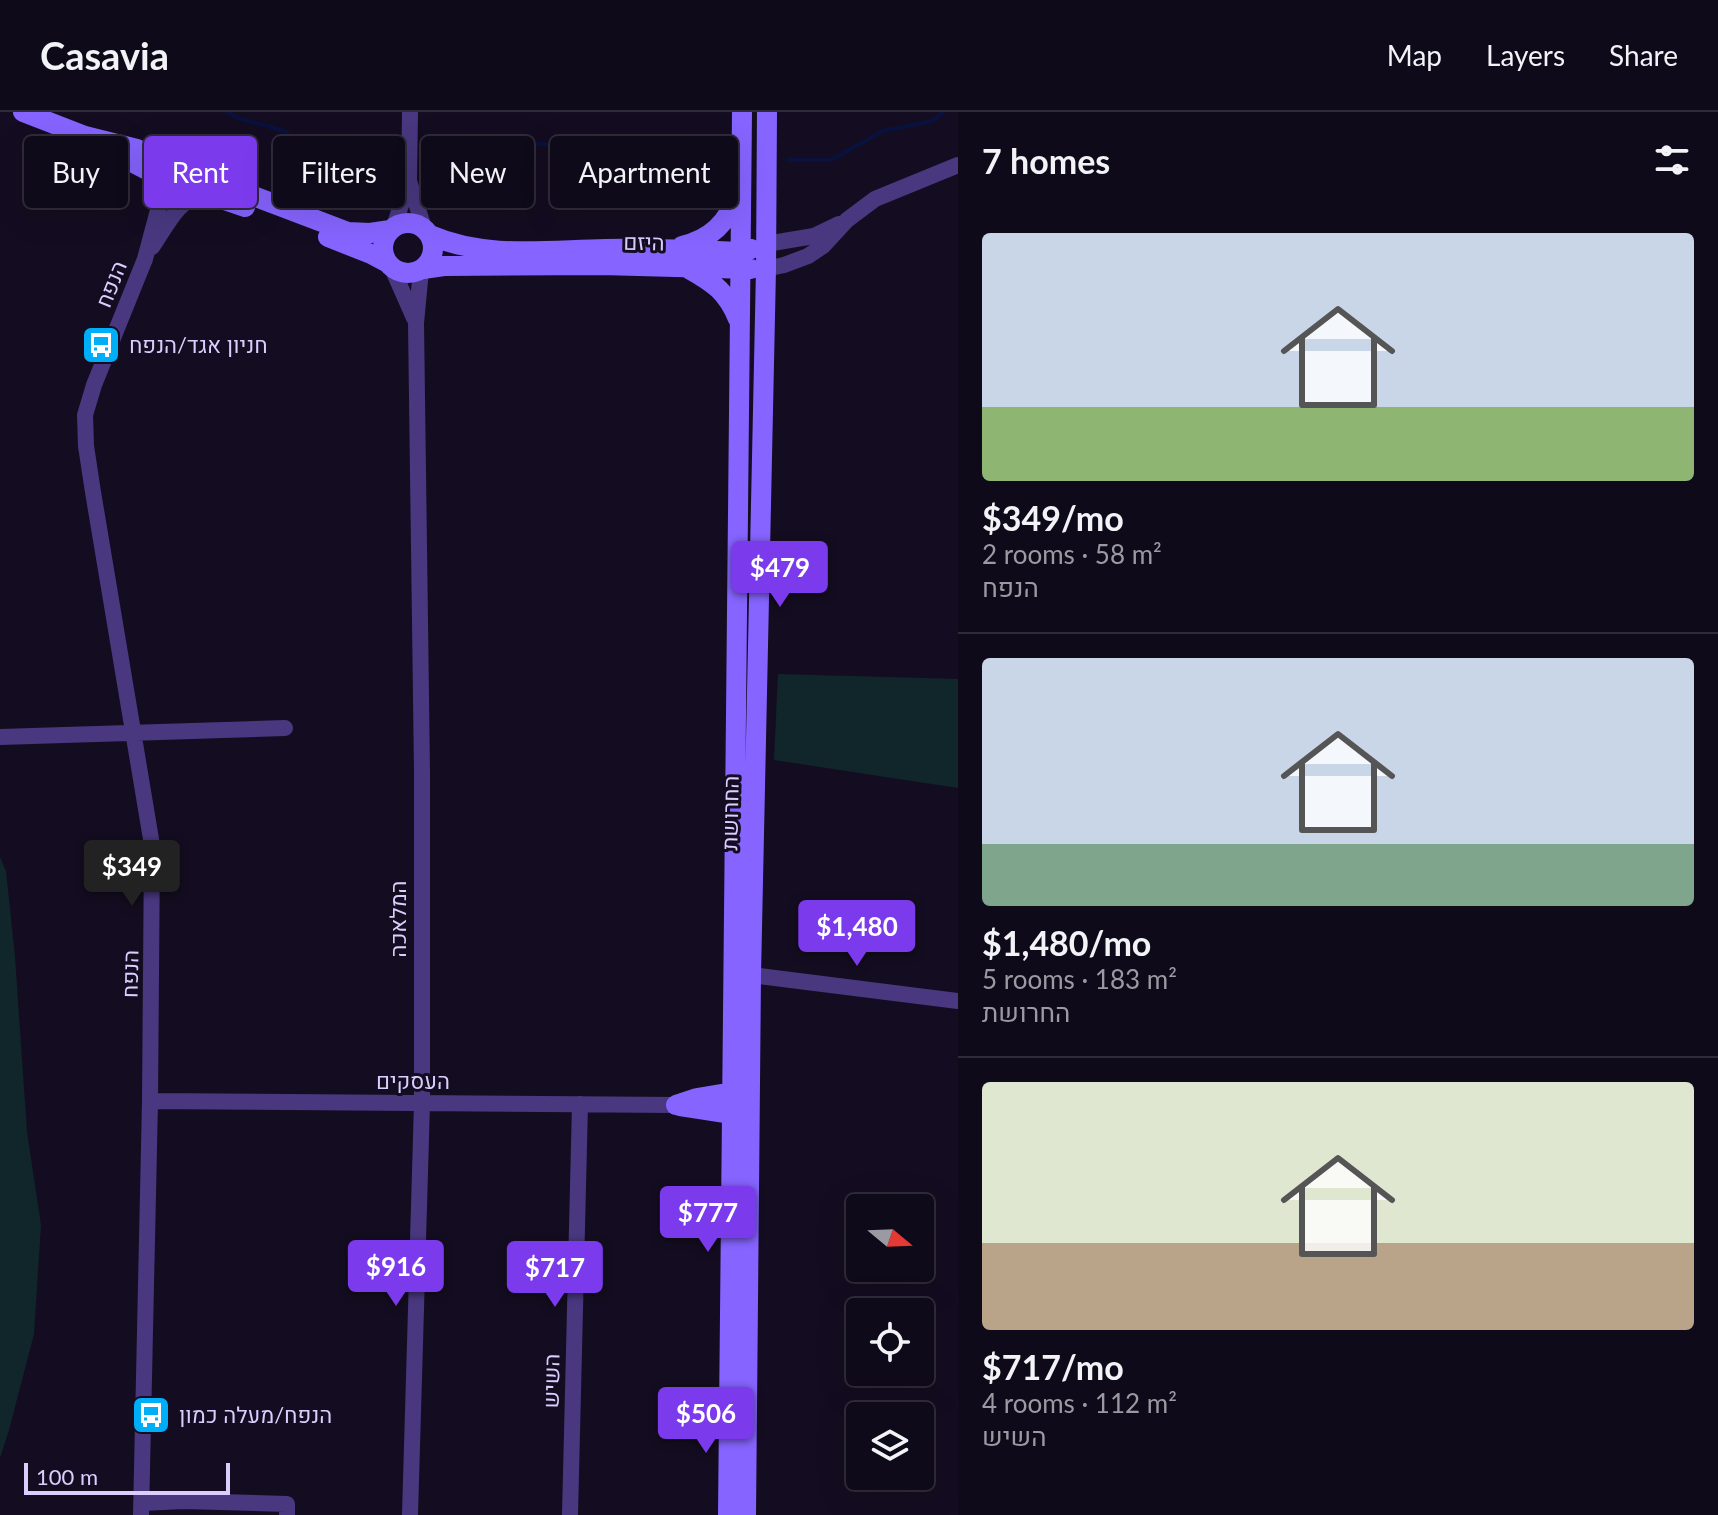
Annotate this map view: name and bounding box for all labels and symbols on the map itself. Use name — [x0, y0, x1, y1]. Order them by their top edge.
street label: היזם — [623, 228, 665, 255]
street label: הנפח — [89, 256, 132, 311]
bus stop icon: חניון אגד/הנפח — [80, 324, 122, 366]
place label: חניון אגד/הנפח — [129, 331, 268, 358]
pin: $479 — [733, 541, 827, 609]
street label: החרושת — [715, 775, 744, 851]
pin: $349 — [85, 840, 179, 908]
street label: המלאכה — [384, 880, 411, 958]
pin: $1,480 — [792, 900, 922, 968]
street label: הנפח — [116, 950, 143, 998]
street label: העסקים — [376, 1067, 450, 1094]
pin: $777 — [661, 1186, 755, 1254]
north arrow — [846, 1194, 934, 1282]
pin: $916 — [349, 1240, 443, 1308]
pin: $717 — [508, 1241, 602, 1309]
street label: השיש — [537, 1354, 564, 1408]
pin: $506 — [659, 1387, 753, 1455]
bus stop icon: הנפח/מעלה כמון — [130, 1394, 172, 1436]
place label: הנפח/מעלה כמון — [179, 1401, 332, 1428]
scale bar — [24, 1459, 230, 1495]

